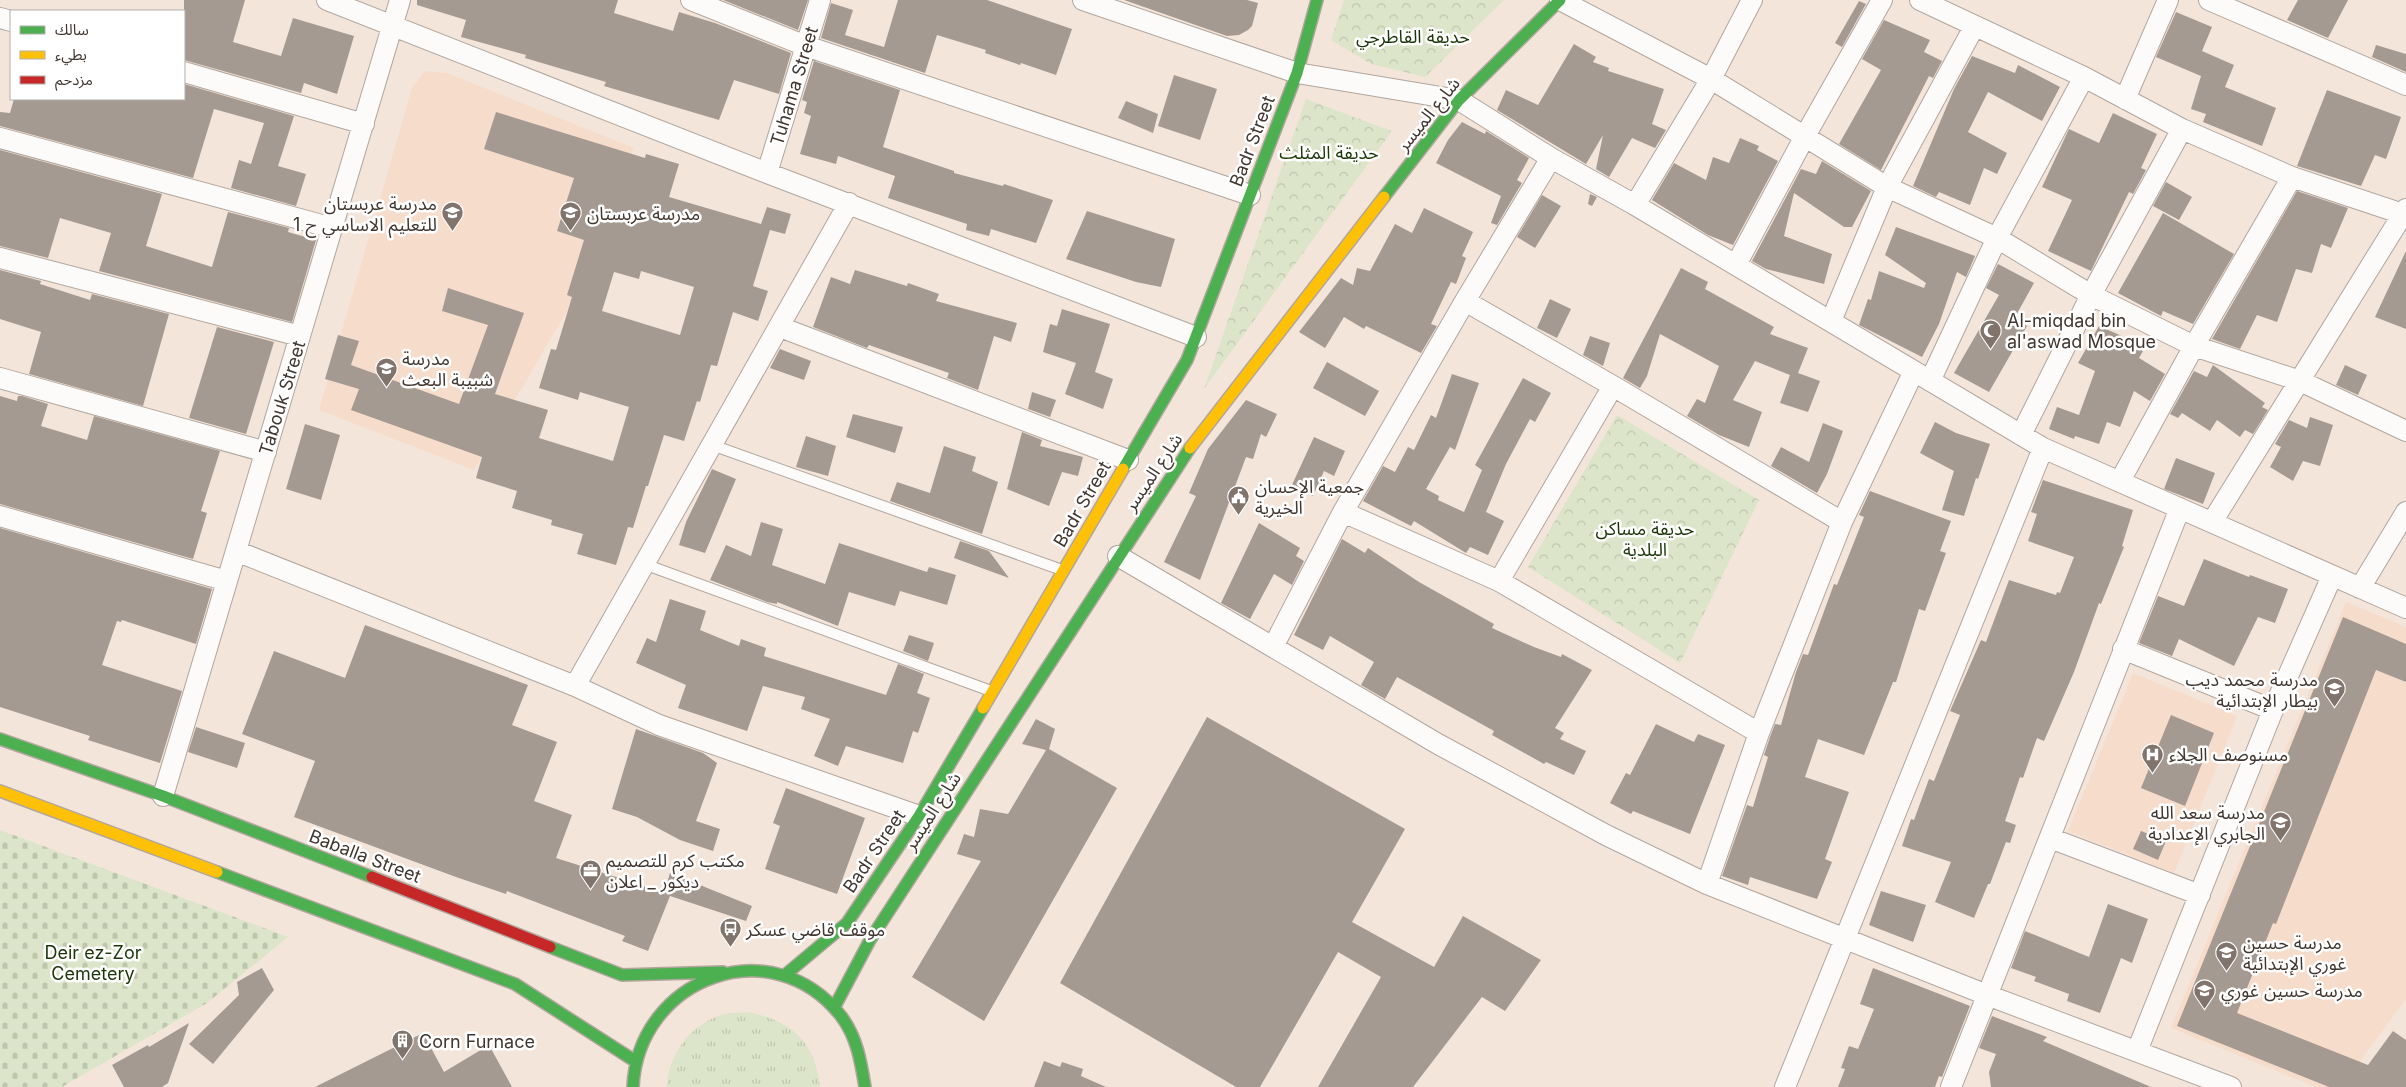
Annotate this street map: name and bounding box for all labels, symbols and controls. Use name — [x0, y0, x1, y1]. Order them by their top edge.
legend — [10, 10, 185, 100]
text: سالك — [55, 20, 89, 39]
street label: Tuhama Street — [766, 24, 822, 148]
park label: حديقة القاطرجي — [1356, 26, 1470, 50]
text: بطيء — [55, 45, 87, 66]
text: مزدحم — [55, 70, 93, 91]
street label: شارع الميسر — [1391, 73, 1467, 158]
street label: Badr Street — [1225, 93, 1279, 189]
park label: حديقة المثلث — [1279, 142, 1379, 163]
place label: مدرسة عربستان للتعليم الاساسي ح 1 — [293, 193, 437, 238]
school or university icon: مدرسة عربستان للتعليم الاساسي ح 1 — [441, 201, 465, 232]
school or university icon: مدرسة عربستان — [559, 201, 583, 232]
place label: مدرسة عربستان — [587, 203, 700, 225]
place label: Al-miqdad bin al'aswad Mosque — [2007, 310, 2156, 352]
mosque icon: Al-miqdad bin al'aswad Mosque — [1979, 318, 2003, 349]
street label: Tabouk Street — [255, 338, 309, 458]
place label: مدرسة شبيبة البعث — [402, 348, 493, 390]
school or university icon: مدرسة شبيبة البعث — [374, 356, 398, 387]
street label: شارع الميسر — [1119, 429, 1190, 518]
street label: Badr Street — [1049, 457, 1115, 551]
place label: جمعية الإحسان الخيرية — [1255, 476, 1364, 519]
public building icon: جمعية الإحسان الخيرية — [1227, 484, 1251, 515]
park label: حديقة مساكن البلدية — [1596, 518, 1694, 560]
place label: مدرسة محمد ديب بيطار الإبتدائية — [2185, 669, 2318, 713]
school or university icon: مدرسة محمد ديب بيطار الإبتدائية — [2322, 677, 2346, 708]
hospital icon: مسنوصف الجلاء — [2141, 742, 2165, 773]
place label: مسنوصف الجلاء — [2169, 744, 2288, 766]
street label: شارع الميسر — [899, 768, 968, 857]
place label: مدرسة سعد الله الجابري الإعدادية — [2148, 802, 2265, 847]
street label: Badr Street — [839, 805, 909, 896]
school or university icon: مدرسة سعد الله الجابري الإعدادية — [2269, 810, 2293, 841]
street label: Baballa Street — [306, 825, 424, 887]
place label: مكتب كرم للتصميم ديكور _ اعلان — [606, 850, 745, 893]
office icon: مكتب كرم للتصميم ديكور _ اعلان — [578, 858, 602, 889]
bus stop icon: موقف قاضي عسكر — [718, 917, 742, 948]
place label: موقف قاضي عسكر — [745, 919, 885, 943]
place label: مدرسة حسين غوري الإبتدائية — [2243, 932, 2346, 977]
school or university icon: مدرسة حسين غوري الإبتدائية — [2215, 940, 2239, 971]
park label: Deir ez-Zor Cemetery — [44, 942, 142, 984]
school or university icon: مدرسة حسين غوري — [2193, 978, 2217, 1009]
place label: مدرسة حسين غوري — [2221, 980, 2363, 1004]
building icon: Corn Furnace — [391, 1029, 415, 1060]
place label: Corn Furnace — [419, 1031, 535, 1052]

